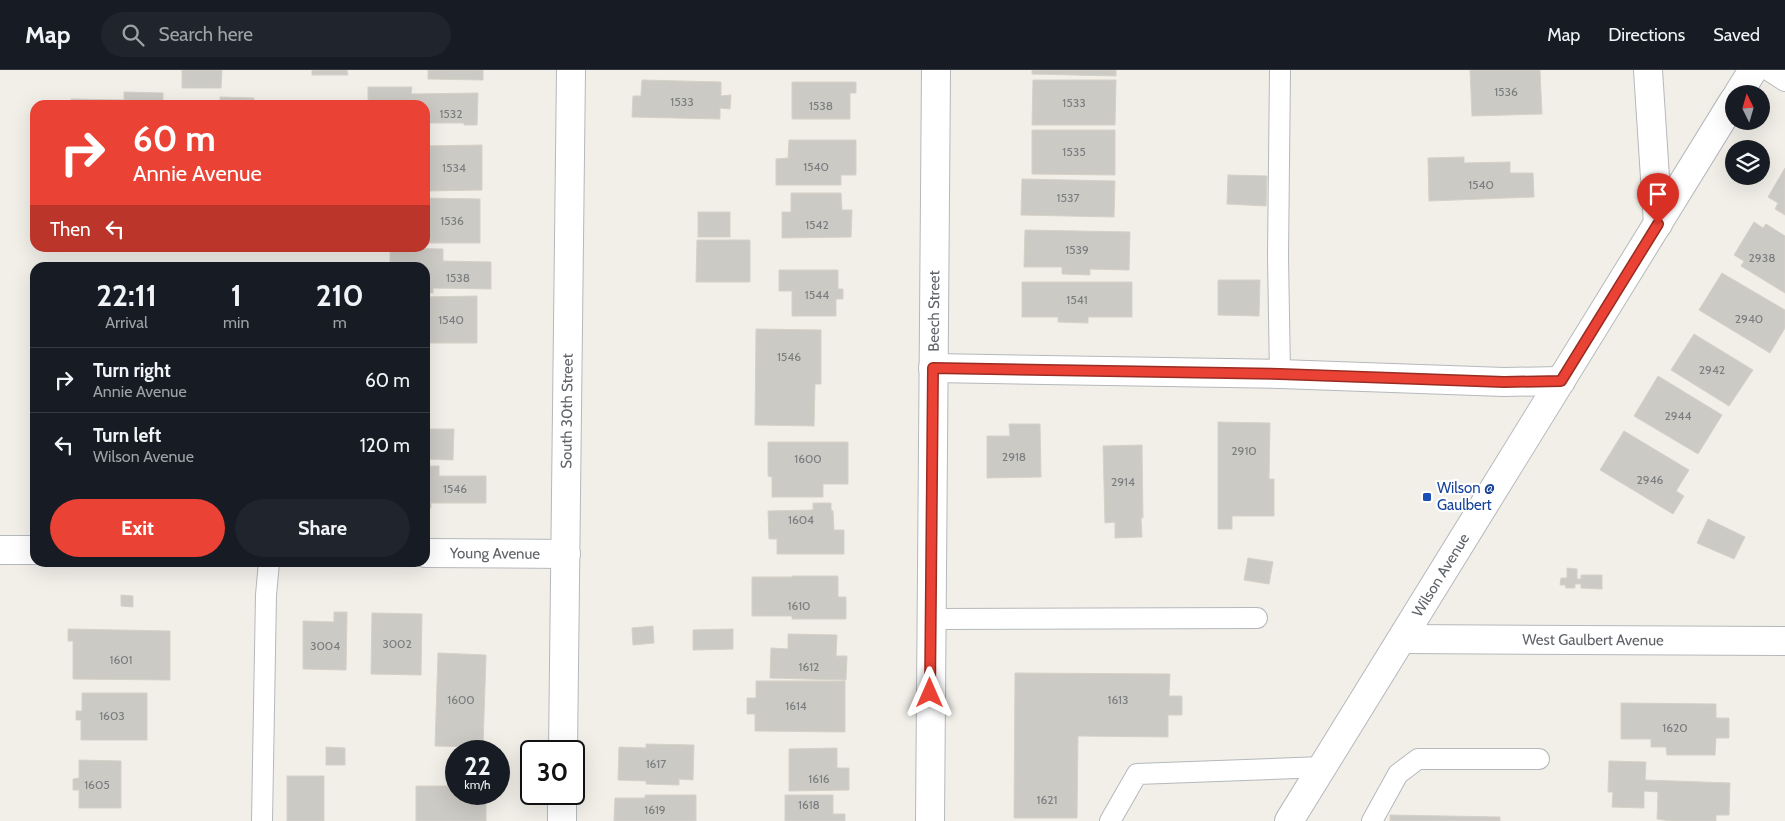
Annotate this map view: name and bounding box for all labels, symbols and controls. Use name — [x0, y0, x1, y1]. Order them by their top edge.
search box — [101, 12, 451, 57]
text: Map — [25, 20, 71, 49]
icon: search — [119, 21, 147, 49]
text: Search here — [159, 23, 253, 46]
text: Map — [1547, 24, 1580, 46]
text: Directions — [1608, 24, 1685, 46]
text: Saved — [1713, 24, 1760, 46]
house number: 1536 — [1494, 84, 1518, 99]
north arrow — [1725, 85, 1770, 130]
map controls — [1725, 85, 1770, 185]
house number: 1533 — [670, 94, 694, 109]
house number: 1533 — [1062, 95, 1086, 110]
house number: 1538 — [809, 98, 833, 113]
house number: 1532 — [439, 106, 463, 121]
text: 60 m — [133, 117, 216, 160]
icon: right — [50, 120, 115, 185]
button: layers — [1725, 140, 1770, 185]
house number: 1535 — [1062, 144, 1086, 159]
house number: 1540 — [803, 159, 829, 174]
text: Annie Avenue — [133, 160, 262, 187]
house number: 1534 — [442, 160, 466, 175]
pin — [1637, 173, 1679, 224]
house number: 1540 — [1468, 177, 1494, 192]
icon: arrive — [1644, 180, 1672, 208]
house number: 1537 — [1057, 190, 1079, 205]
house number: 1536 — [440, 213, 464, 228]
icon: left — [101, 215, 129, 243]
house number: 1542 — [805, 217, 829, 232]
text: Then — [50, 218, 91, 241]
house number: 1539 — [1065, 242, 1089, 257]
house number: 2938 — [1749, 250, 1775, 265]
house number: 1538 — [446, 270, 470, 285]
street label: Beech Street — [925, 270, 943, 352]
text: 22:11 — [96, 277, 157, 314]
text: 1 — [231, 277, 242, 314]
text: 210 — [316, 277, 364, 314]
house number: 1544 — [805, 287, 829, 302]
house number: 1541 — [1066, 292, 1088, 307]
house number: 2940 — [1735, 311, 1763, 326]
house number: 1540 — [438, 312, 464, 327]
text: Arrival — [105, 313, 148, 332]
text: min — [223, 313, 249, 332]
text: m — [333, 313, 347, 332]
house number: 1546 — [777, 349, 801, 364]
street label: South 30th Street — [557, 353, 577, 469]
text: Turn right — [93, 359, 171, 382]
house number: 2942 — [1699, 362, 1725, 377]
icon: right — [50, 366, 78, 394]
text: 60 m — [365, 369, 410, 392]
text: Annie Avenue — [93, 382, 187, 401]
house number: 2944 — [1665, 408, 1692, 423]
text: Turn left — [93, 424, 161, 447]
icon: left — [50, 431, 78, 459]
text: 120 m — [360, 434, 410, 457]
house number: 2910 — [1231, 443, 1257, 458]
text: Wilson Avenue — [93, 447, 194, 466]
house number: 2918 — [1002, 449, 1026, 464]
house number: 1600 — [794, 451, 822, 466]
house number: 2946 — [1637, 472, 1664, 487]
house number: 2914 — [1111, 474, 1135, 489]
place label: Wilson @ Gaulbert — [1437, 479, 1495, 514]
house number: 1546 — [443, 481, 467, 496]
marker: Wilson @ Gaulbert — [1421, 491, 1433, 503]
button: Exit — [50, 499, 225, 557]
button: Share — [235, 499, 410, 557]
house number: 1604 — [788, 512, 814, 527]
street label: Wilson Avenue — [1408, 530, 1473, 620]
street label: Young Avenue — [449, 544, 540, 563]
house number: 1610 — [788, 598, 810, 613]
street label: West Gaulbert Avenue — [1522, 631, 1664, 649]
house number: 3002 — [382, 636, 412, 651]
house number: 3004 — [310, 638, 340, 653]
house number: 1601 — [109, 652, 133, 667]
house number: 1612 — [799, 659, 819, 674]
position arrow — [903, 666, 955, 718]
house number: 1600 — [447, 692, 475, 707]
house number: 1613 — [1107, 692, 1129, 707]
house number: 1614 — [785, 698, 807, 713]
house number: 1603 — [99, 708, 125, 723]
house number: 1620 — [1662, 720, 1688, 735]
speed limit sign: 30 — [520, 740, 585, 805]
text: 22 — [464, 751, 491, 781]
house number: 1617 — [646, 756, 666, 771]
house number: 1616 — [808, 771, 830, 786]
house number: 1605 — [84, 777, 110, 792]
text: km/h — [464, 777, 491, 792]
house number: 1621 — [1037, 792, 1057, 807]
house number: 1618 — [798, 797, 820, 812]
house number: 1619 — [644, 802, 666, 817]

